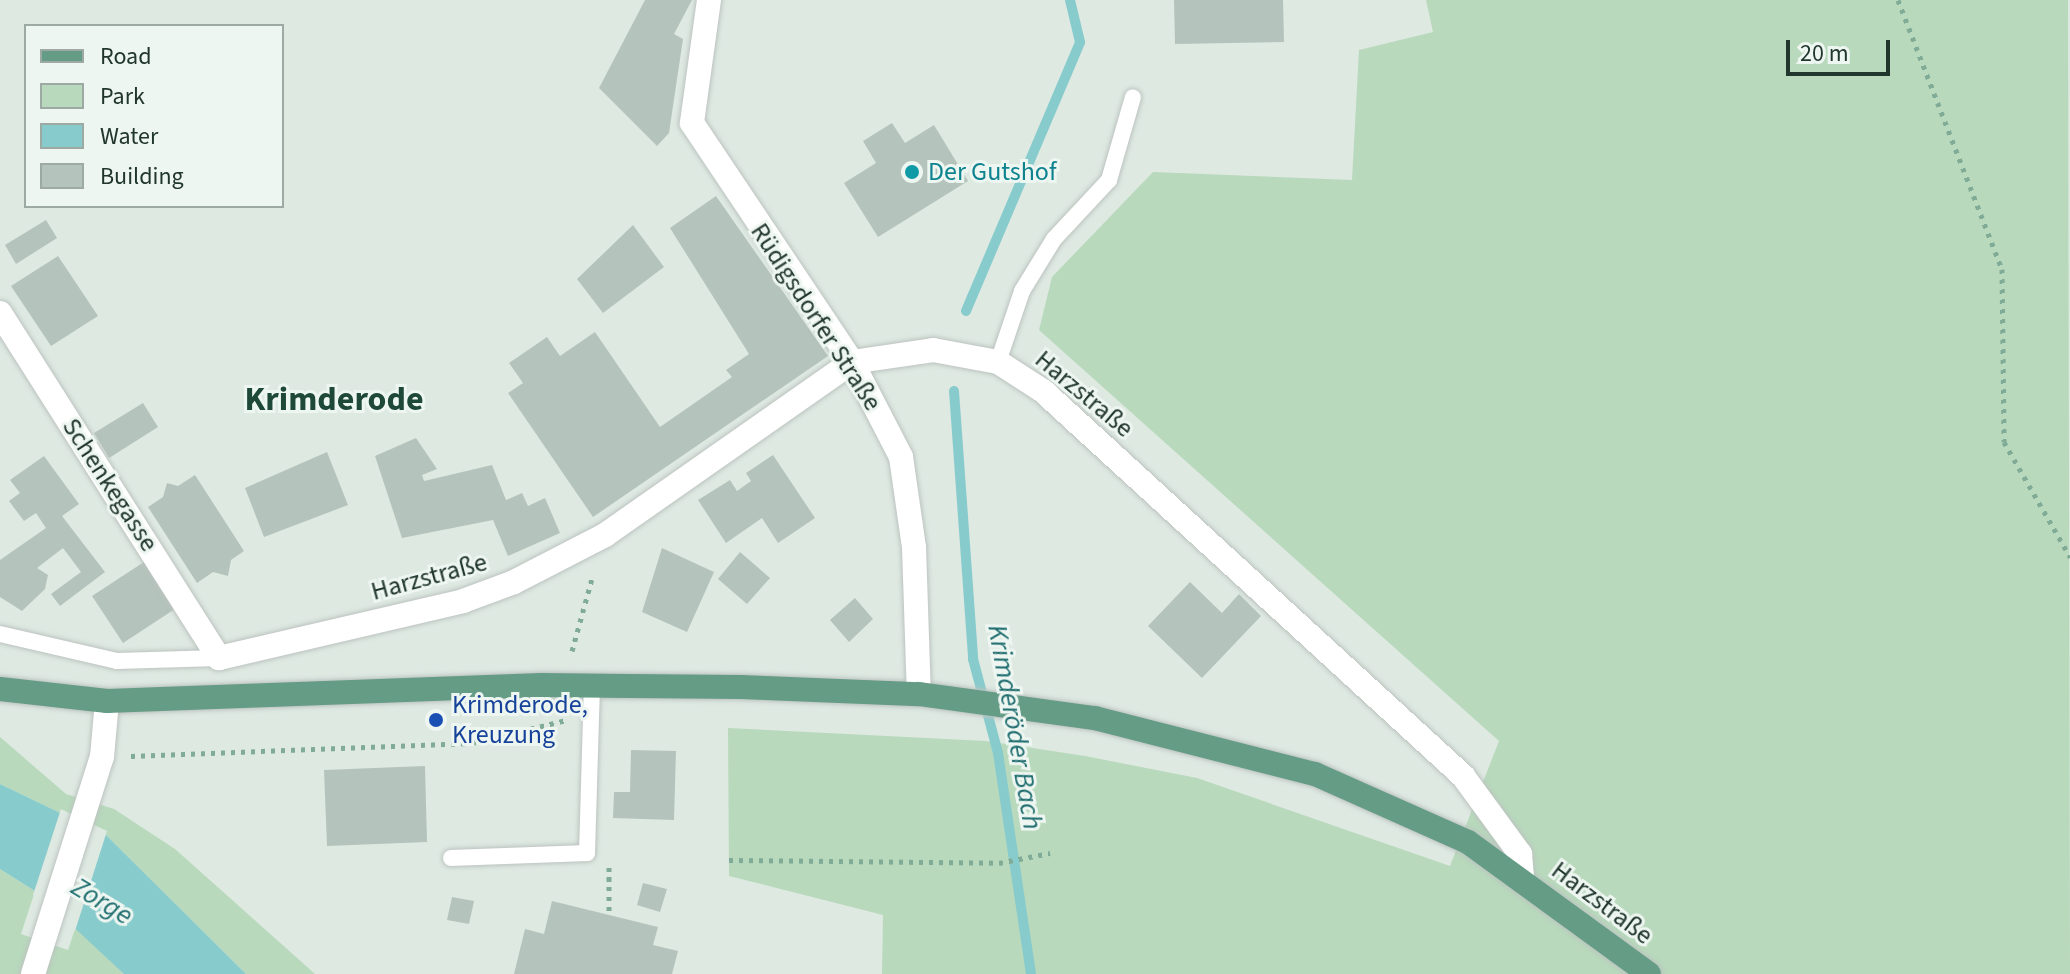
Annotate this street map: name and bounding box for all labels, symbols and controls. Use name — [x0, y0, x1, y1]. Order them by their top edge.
legend — [24, 24, 284, 208]
scale bar — [1790, 24, 1894, 74]
text: 20 m — [1800, 36, 1849, 71]
text: Road — [100, 39, 152, 74]
text: Park — [100, 79, 145, 114]
text: Water — [100, 119, 158, 154]
place label: Der Gutshof — [928, 156, 1056, 188]
text: Building — [100, 159, 184, 194]
marker: Der Gutshof — [903, 163, 921, 181]
street label: Rüdigsdorfer Straße — [744, 217, 888, 417]
street label: Harzstraße — [1029, 344, 1139, 444]
district label: Krimderode — [244, 380, 424, 420]
street label: Schenkegasse — [55, 413, 165, 557]
street label: Harzstraße — [368, 547, 490, 607]
water label: Krimderöder Bach — [980, 622, 1050, 832]
place label: Krimderode, Kreuzung — [452, 689, 588, 750]
marker: Krimderode, Kreuzung — [427, 711, 445, 729]
street label: Harzstraße — [1545, 855, 1659, 951]
water label: Zorge — [65, 870, 139, 932]

